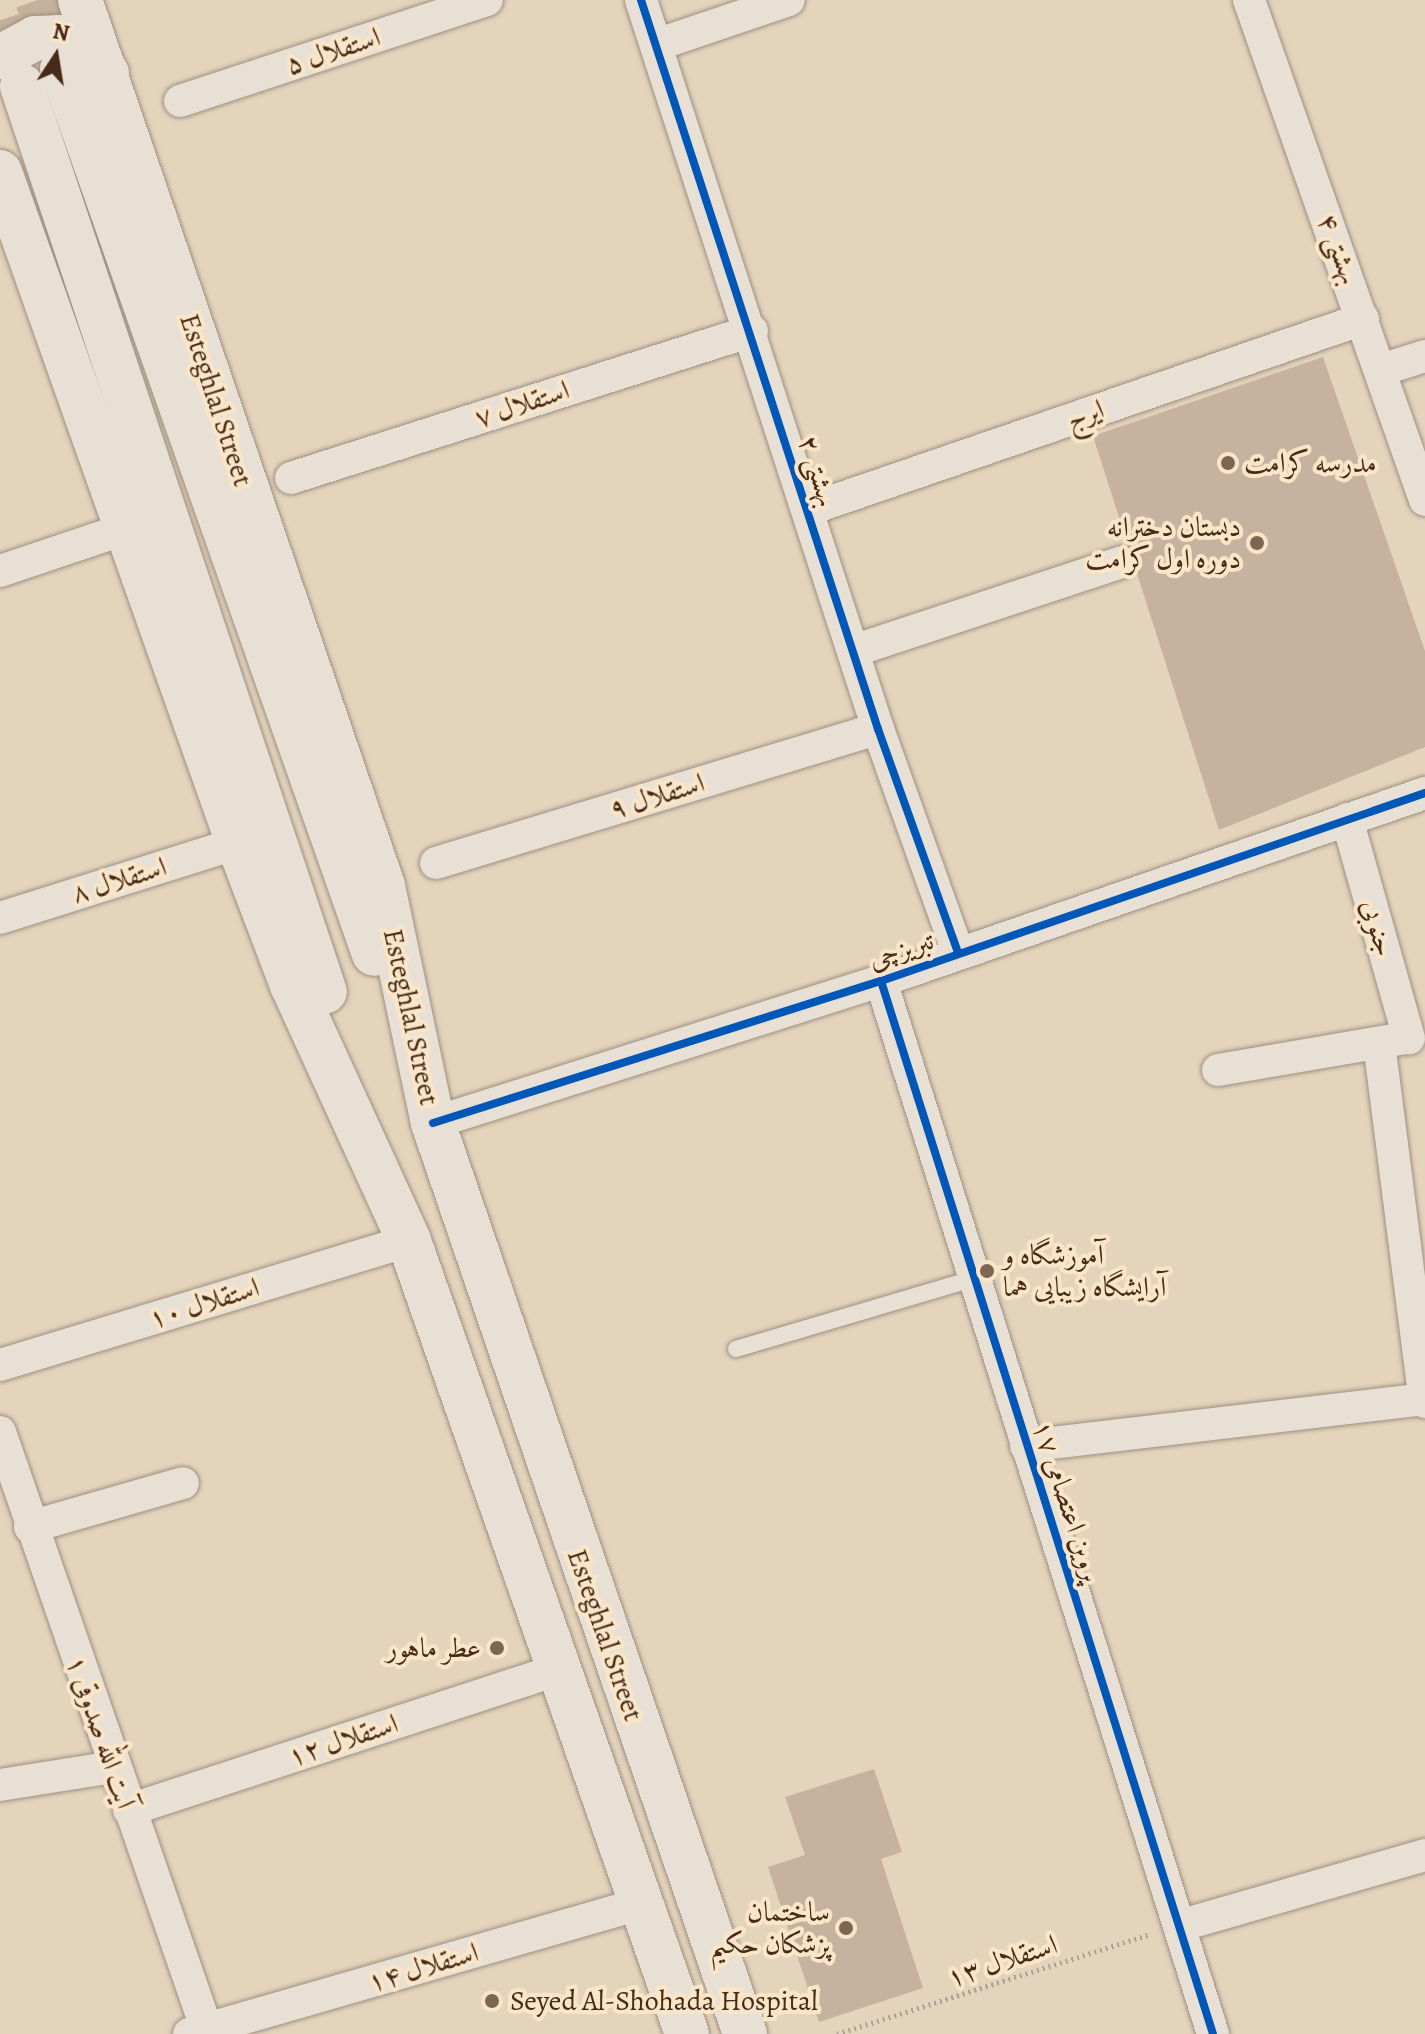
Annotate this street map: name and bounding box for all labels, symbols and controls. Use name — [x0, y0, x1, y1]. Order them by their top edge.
north arrow — [16, 16, 96, 96]
text: N — [50, 16, 72, 49]
street label: استقلال ۵ — [281, 20, 385, 82]
street label: بهشتی ۴ — [1311, 209, 1367, 289]
street label: Esteghlal Street — [172, 310, 260, 490]
street label: استقلال ۷ — [470, 373, 574, 435]
street label: ایرج — [1062, 392, 1108, 436]
street label: بهشتی ۲ — [791, 431, 845, 511]
place label: مدرسه کرامت — [1244, 446, 1377, 480]
marker: مدرسه کرامت — [1219, 454, 1237, 472]
place label: دبستان دخترانه دوره اول کرامت — [1085, 510, 1241, 576]
marker: دبستان دخترانه دوره اول کرامت — [1248, 534, 1266, 552]
street label: استقلال ۹ — [605, 766, 709, 826]
street label: استقلال ۸ — [67, 850, 171, 910]
street label: جنوبی — [1354, 896, 1402, 960]
street label: تبریزچی — [864, 923, 938, 977]
street label: Esteghlal Street — [376, 926, 446, 1108]
place label: آموزشگاه و آرایشگاه زیبایی هما — [1003, 1238, 1166, 1304]
marker: آموزشگاه و آرایشگاه زیبایی هما — [978, 1262, 996, 1280]
street label: استقلال ۱۰ — [145, 1270, 263, 1336]
street label: پروین اعتصامی ۱۷ — [1025, 1416, 1109, 1586]
street label: Esteghlal Street — [560, 1545, 650, 1725]
place label: عطر ماهور — [386, 1631, 481, 1665]
marker: عطر ماهور — [488, 1639, 506, 1657]
street label: آیت الله صدوقی ۱ — [59, 1651, 143, 1813]
street label: استقلال ۱۲ — [284, 1706, 402, 1774]
place label: ساختمان پزشکان حکیم — [710, 1895, 830, 1961]
marker: ساختمان پزشکان حکیم — [837, 1919, 855, 1937]
street label: استقلال ۱۳ — [943, 1927, 1061, 1995]
street label: استقلال ۱۴ — [364, 1935, 482, 1999]
place label: Seyed Al-Shohada Hospital — [510, 1984, 818, 2018]
marker: Seyed Al-Shohada Hospital — [481, 1990, 503, 2012]

